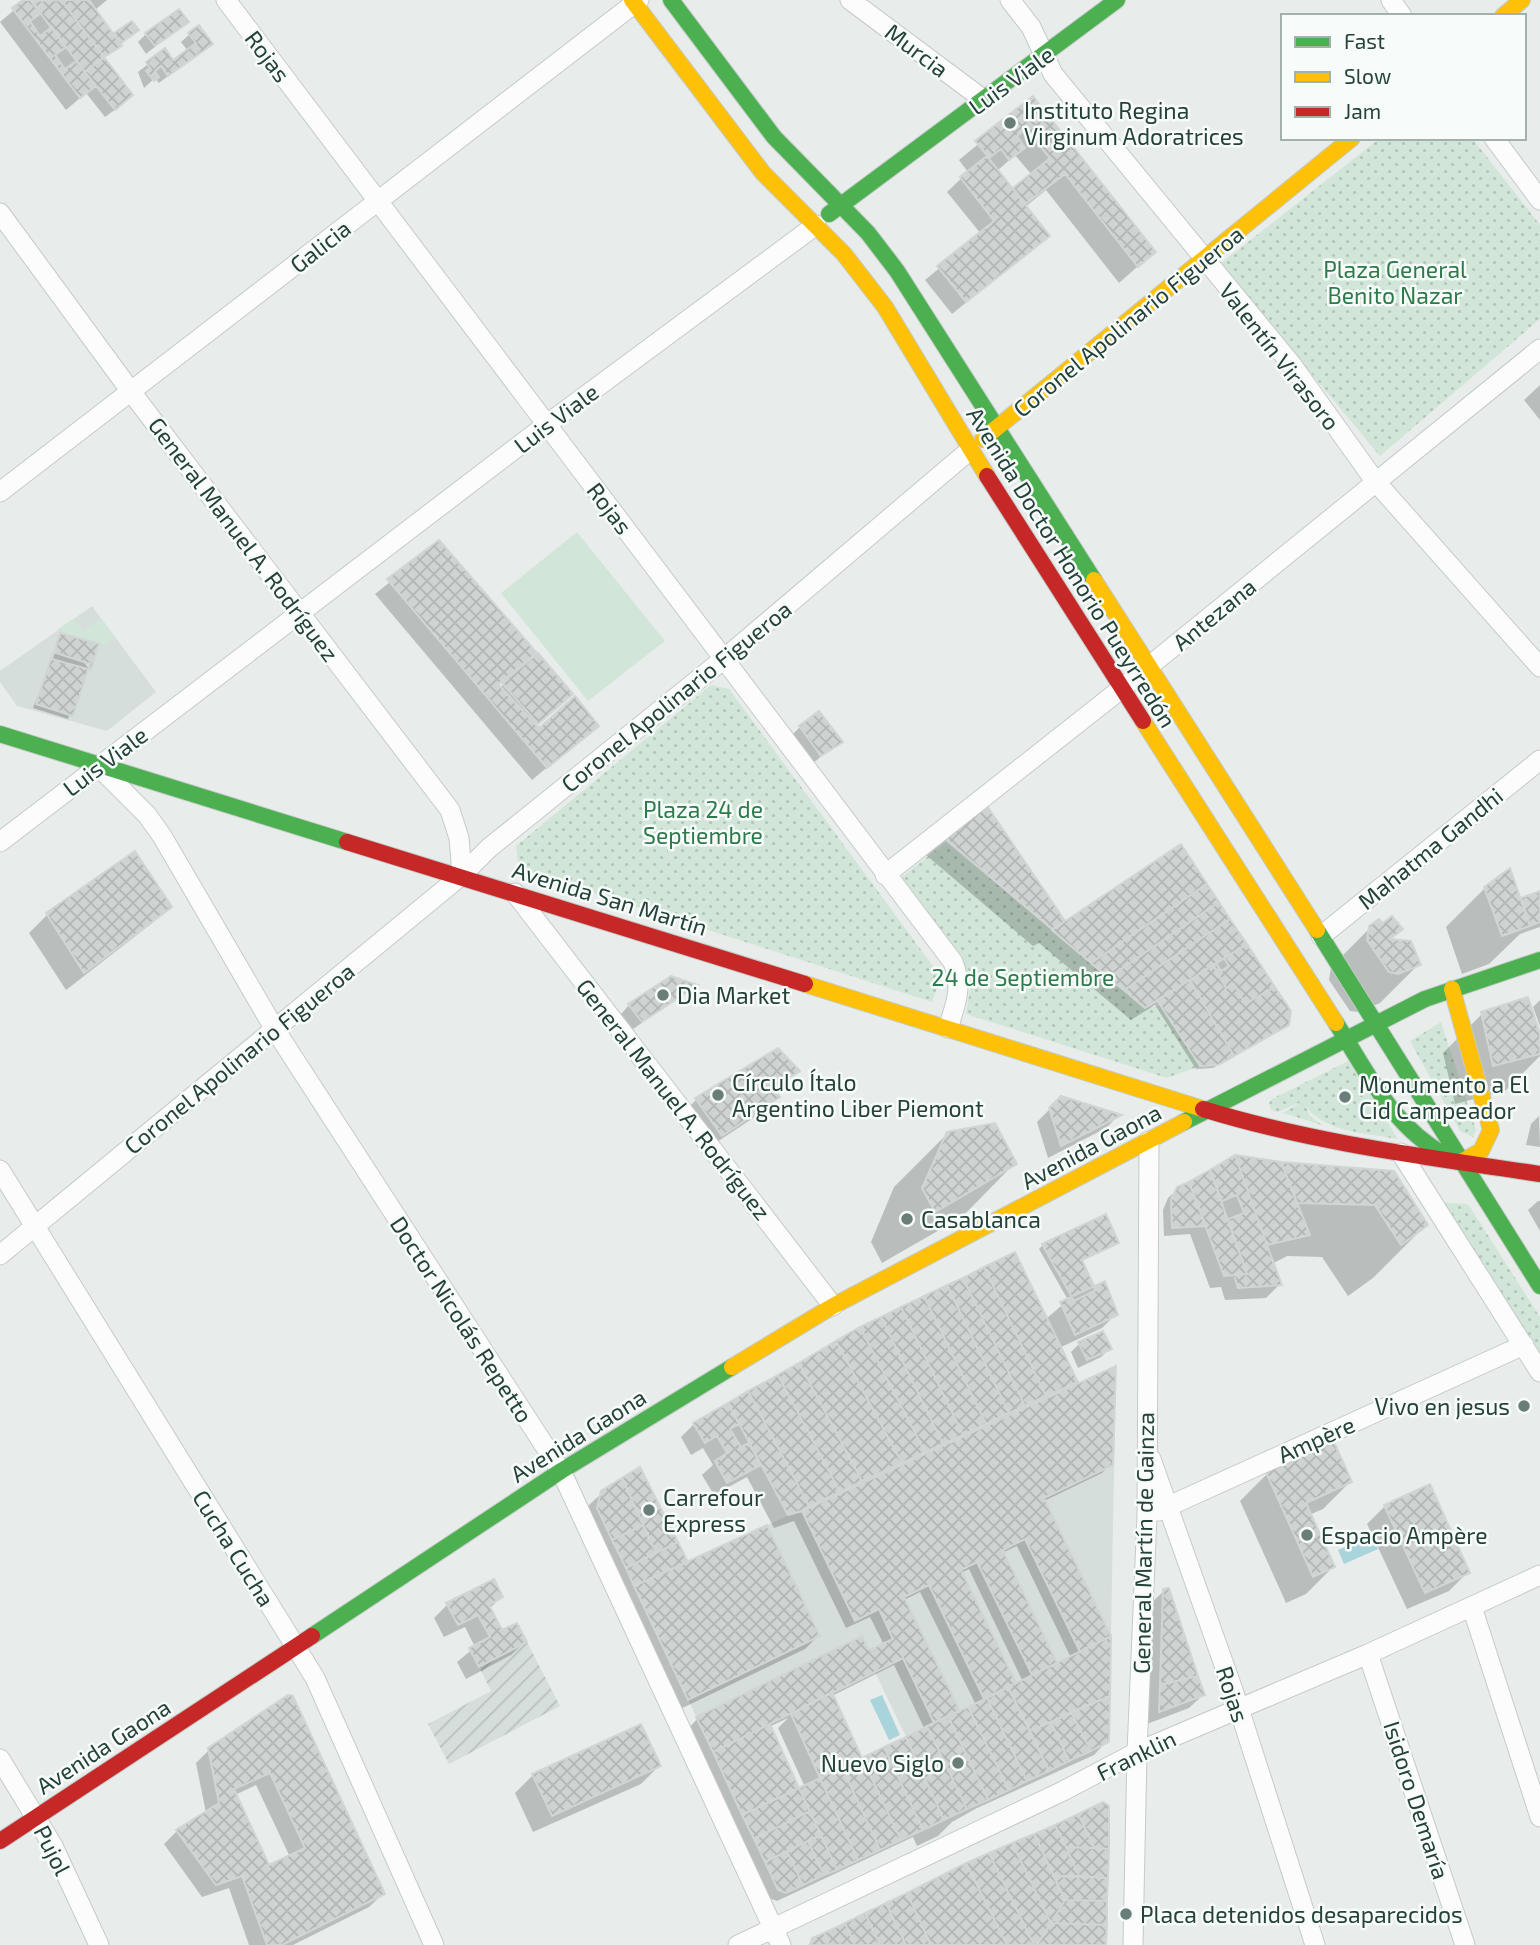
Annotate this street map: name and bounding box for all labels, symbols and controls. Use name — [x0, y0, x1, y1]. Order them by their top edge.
legend — [1281, 14, 1526, 140]
street label: Murcia — [880, 17, 954, 83]
street label: Rojas — [240, 25, 296, 87]
text: Fast — [1344, 28, 1385, 53]
street label: Luis Viale — [963, 40, 1059, 120]
text: Slow — [1344, 63, 1391, 88]
place label: Instituto Regina Virginum Adoratrices — [1024, 96, 1244, 150]
text: Jam — [1344, 98, 1381, 123]
marker: Instituto Regina Virginum Adoratrices — [1002, 115, 1018, 131]
street label: Galicia — [284, 214, 356, 278]
street label: Coronel Apolinario Figueroa — [1007, 219, 1249, 423]
park label: Plaza General Benito Nazar — [1323, 255, 1467, 309]
street label: Valentín Virasoro — [1214, 277, 1346, 435]
street label: Luis Viale — [508, 377, 604, 459]
street label: Avenida Doctor Honorio Pueyrredón — [961, 402, 1183, 732]
street label: General Manuel A. Rodríguez — [143, 411, 345, 667]
street label: Rojas — [582, 477, 638, 539]
street label: Antezana — [1167, 572, 1261, 656]
street label: Coronel Apolinario Figueroa — [555, 594, 797, 798]
street label: Luis Viale — [57, 720, 153, 802]
street label: Mahatma Gandhi — [1352, 781, 1508, 915]
park label: Plaza 24 de Septiembre — [643, 795, 763, 849]
street label: Avenida San Martín — [509, 855, 711, 941]
street label: Coronel Apolinario Figueroa — [118, 956, 360, 1160]
park label: 24 de Septiembre — [932, 963, 1114, 991]
street label: General Manuel A. Rodríguez — [571, 973, 777, 1225]
place label: Dia Market — [677, 981, 790, 1009]
marker: Dia Market — [655, 987, 671, 1003]
place label: Círculo Ítalo Argentino Liber Piemont — [732, 1068, 984, 1122]
place label: Monumento a El Cid Campeador — [1359, 1070, 1529, 1124]
marker: Círculo Ítalo Argentino Liber Piemont — [710, 1087, 726, 1103]
marker: Monumento a El Cid Campeador — [1337, 1089, 1353, 1105]
street label: Avenida Gaona — [1016, 1097, 1166, 1195]
place label: Casablanca — [921, 1205, 1041, 1233]
street label: Doctor Nicolás Repetto — [385, 1211, 539, 1427]
marker: Casablanca — [899, 1211, 915, 1227]
street label: Avenida Gaona — [505, 1382, 651, 1488]
place label: Vivo en jesus — [1375, 1392, 1510, 1420]
marker: Vivo en jesus — [1516, 1398, 1532, 1414]
street label: Ampère — [1273, 1410, 1359, 1468]
street label: General Martín de Gainza — [1127, 1412, 1159, 1674]
place label: Carrefour Express — [663, 1483, 763, 1537]
street label: Cucha Cucha — [187, 1485, 281, 1611]
marker: Carrefour Express — [641, 1502, 657, 1518]
place label: Espacio Ampère — [1321, 1521, 1488, 1549]
marker: Espacio Ampère — [1299, 1527, 1315, 1543]
street label: Rojas — [1211, 1662, 1255, 1726]
street label: Avenida Gaona — [31, 1692, 175, 1800]
street label: Isidoro Demaría — [1378, 1717, 1456, 1883]
street label: Franklin — [1092, 1724, 1180, 1786]
place label: Nuevo Siglo — [821, 1749, 944, 1777]
marker: Nuevo Siglo — [950, 1755, 966, 1771]
street label: Pujol — [29, 1820, 77, 1880]
place label: Placa detenidos desaparecidos — [1140, 1900, 1463, 1928]
marker: Placa detenidos desaparecidos — [1118, 1906, 1134, 1922]

